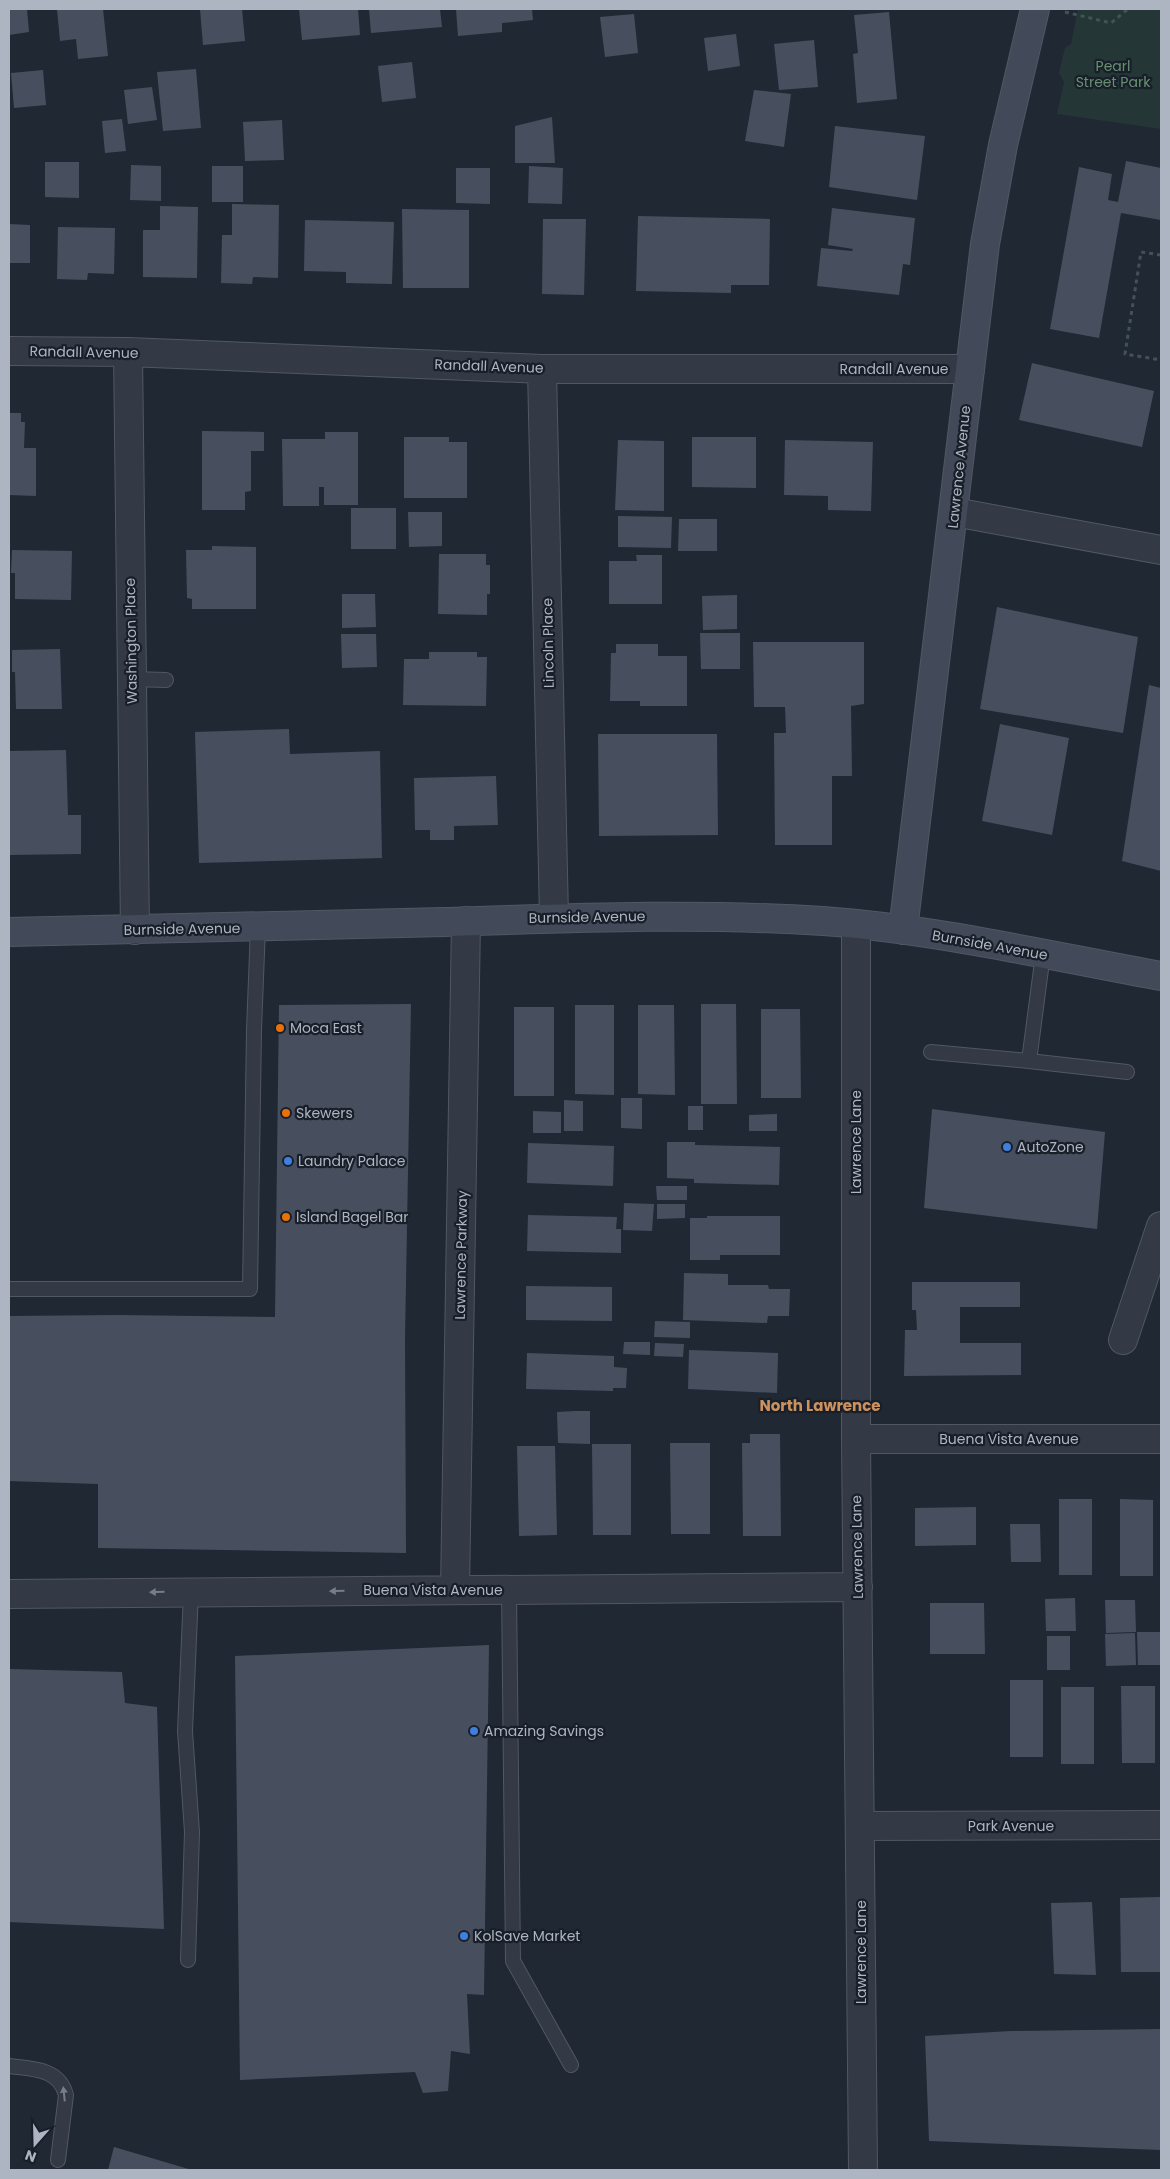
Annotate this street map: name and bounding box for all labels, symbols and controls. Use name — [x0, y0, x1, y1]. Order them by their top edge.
park label: Pearl Street Park — [1076, 56, 1151, 92]
street label: Randall Avenue — [29, 341, 139, 363]
street label: Randall Avenue — [434, 354, 544, 378]
street label: Randall Avenue — [839, 359, 949, 379]
street label: Lawrence Avenue — [943, 404, 975, 529]
street label: Washington Place — [120, 577, 142, 704]
street label: Lincoln Place — [537, 597, 559, 688]
street label: Burnside Avenue — [528, 906, 646, 928]
street label: Burnside Avenue — [123, 918, 241, 940]
street label: Burnside Avenue — [931, 925, 1050, 965]
place label: Moca East — [290, 1018, 362, 1038]
marker: Moca East — [274, 1022, 286, 1034]
street label: Lawrence Lane — [846, 1090, 866, 1194]
place label: Skewers — [296, 1103, 353, 1123]
marker: Skewers — [280, 1107, 292, 1119]
place label: AutoZone — [1017, 1137, 1084, 1157]
marker: AutoZone — [1001, 1141, 1013, 1153]
place label: Laundry Palace — [298, 1151, 406, 1171]
marker: Laundry Palace — [282, 1155, 294, 1167]
street label: Lawrence Parkway — [450, 1190, 472, 1320]
place label: Island Bagel Bar — [296, 1207, 408, 1227]
marker: Island Bagel Bar — [280, 1211, 292, 1223]
district label: North Lawrence — [759, 1395, 881, 1416]
street label: Buena Vista Avenue — [939, 1429, 1079, 1449]
street label: Lawrence Lane — [846, 1495, 868, 1599]
street label: Buena Vista Avenue — [363, 1580, 503, 1600]
one-way arrow — [328, 1587, 344, 1595]
one-way arrow — [148, 1589, 164, 1597]
place label: Amazing Savings — [484, 1721, 604, 1741]
marker: Amazing Savings — [468, 1725, 480, 1737]
street label: Park Avenue — [968, 1816, 1054, 1836]
street label: Lawrence Lane — [851, 1900, 871, 2004]
place label: KolSave Market — [474, 1926, 580, 1946]
marker: KolSave Market — [458, 1930, 470, 1942]
one-way arrow — [60, 2086, 68, 2102]
north arrow — [10, 2119, 60, 2169]
text: N — [22, 2145, 39, 2167]

